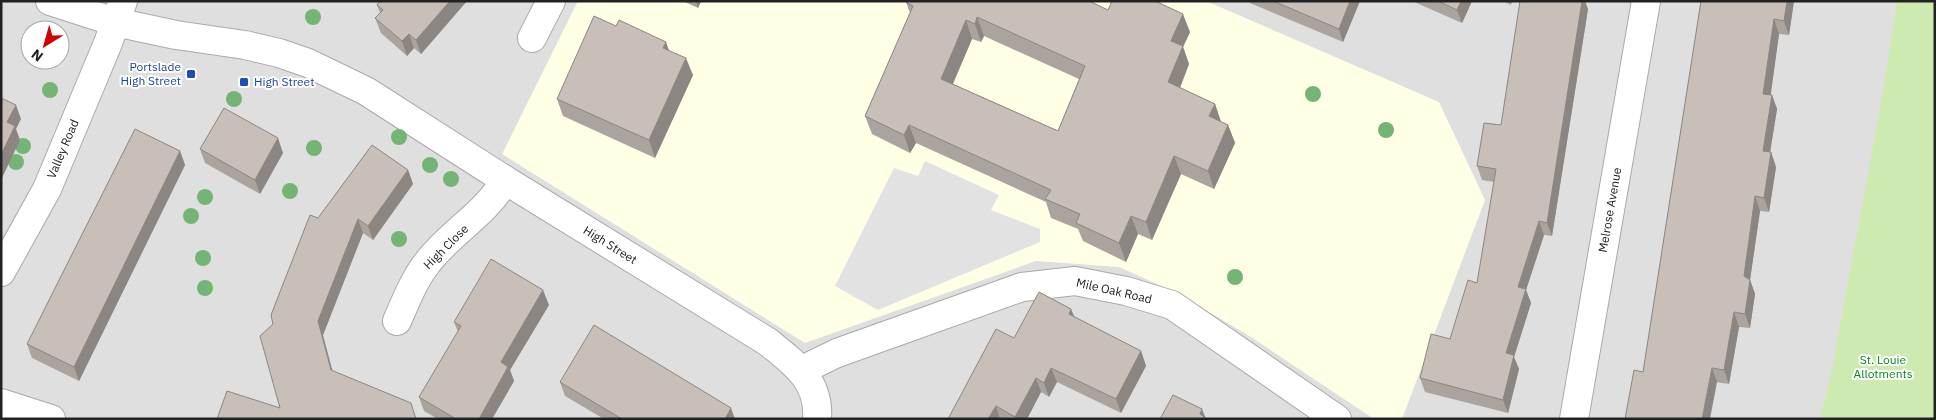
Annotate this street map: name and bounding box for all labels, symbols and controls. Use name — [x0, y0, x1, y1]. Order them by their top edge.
north arrow — [20, 20, 70, 70]
text: N — [28, 45, 47, 66]
place label: Portslade High Street — [121, 59, 181, 88]
marker: Portslade High Street — [185, 68, 197, 80]
place label: High Street — [254, 74, 314, 89]
marker: High Street — [238, 76, 250, 88]
street label: Valley Road — [43, 117, 82, 181]
street label: Melrose Avenue — [1595, 166, 1624, 254]
street label: High Close — [420, 221, 472, 272]
street label: High Street — [581, 222, 640, 267]
street label: Mile Oak Road — [1075, 275, 1153, 306]
park label: St. Louie Allotments — [1853, 352, 1913, 381]

